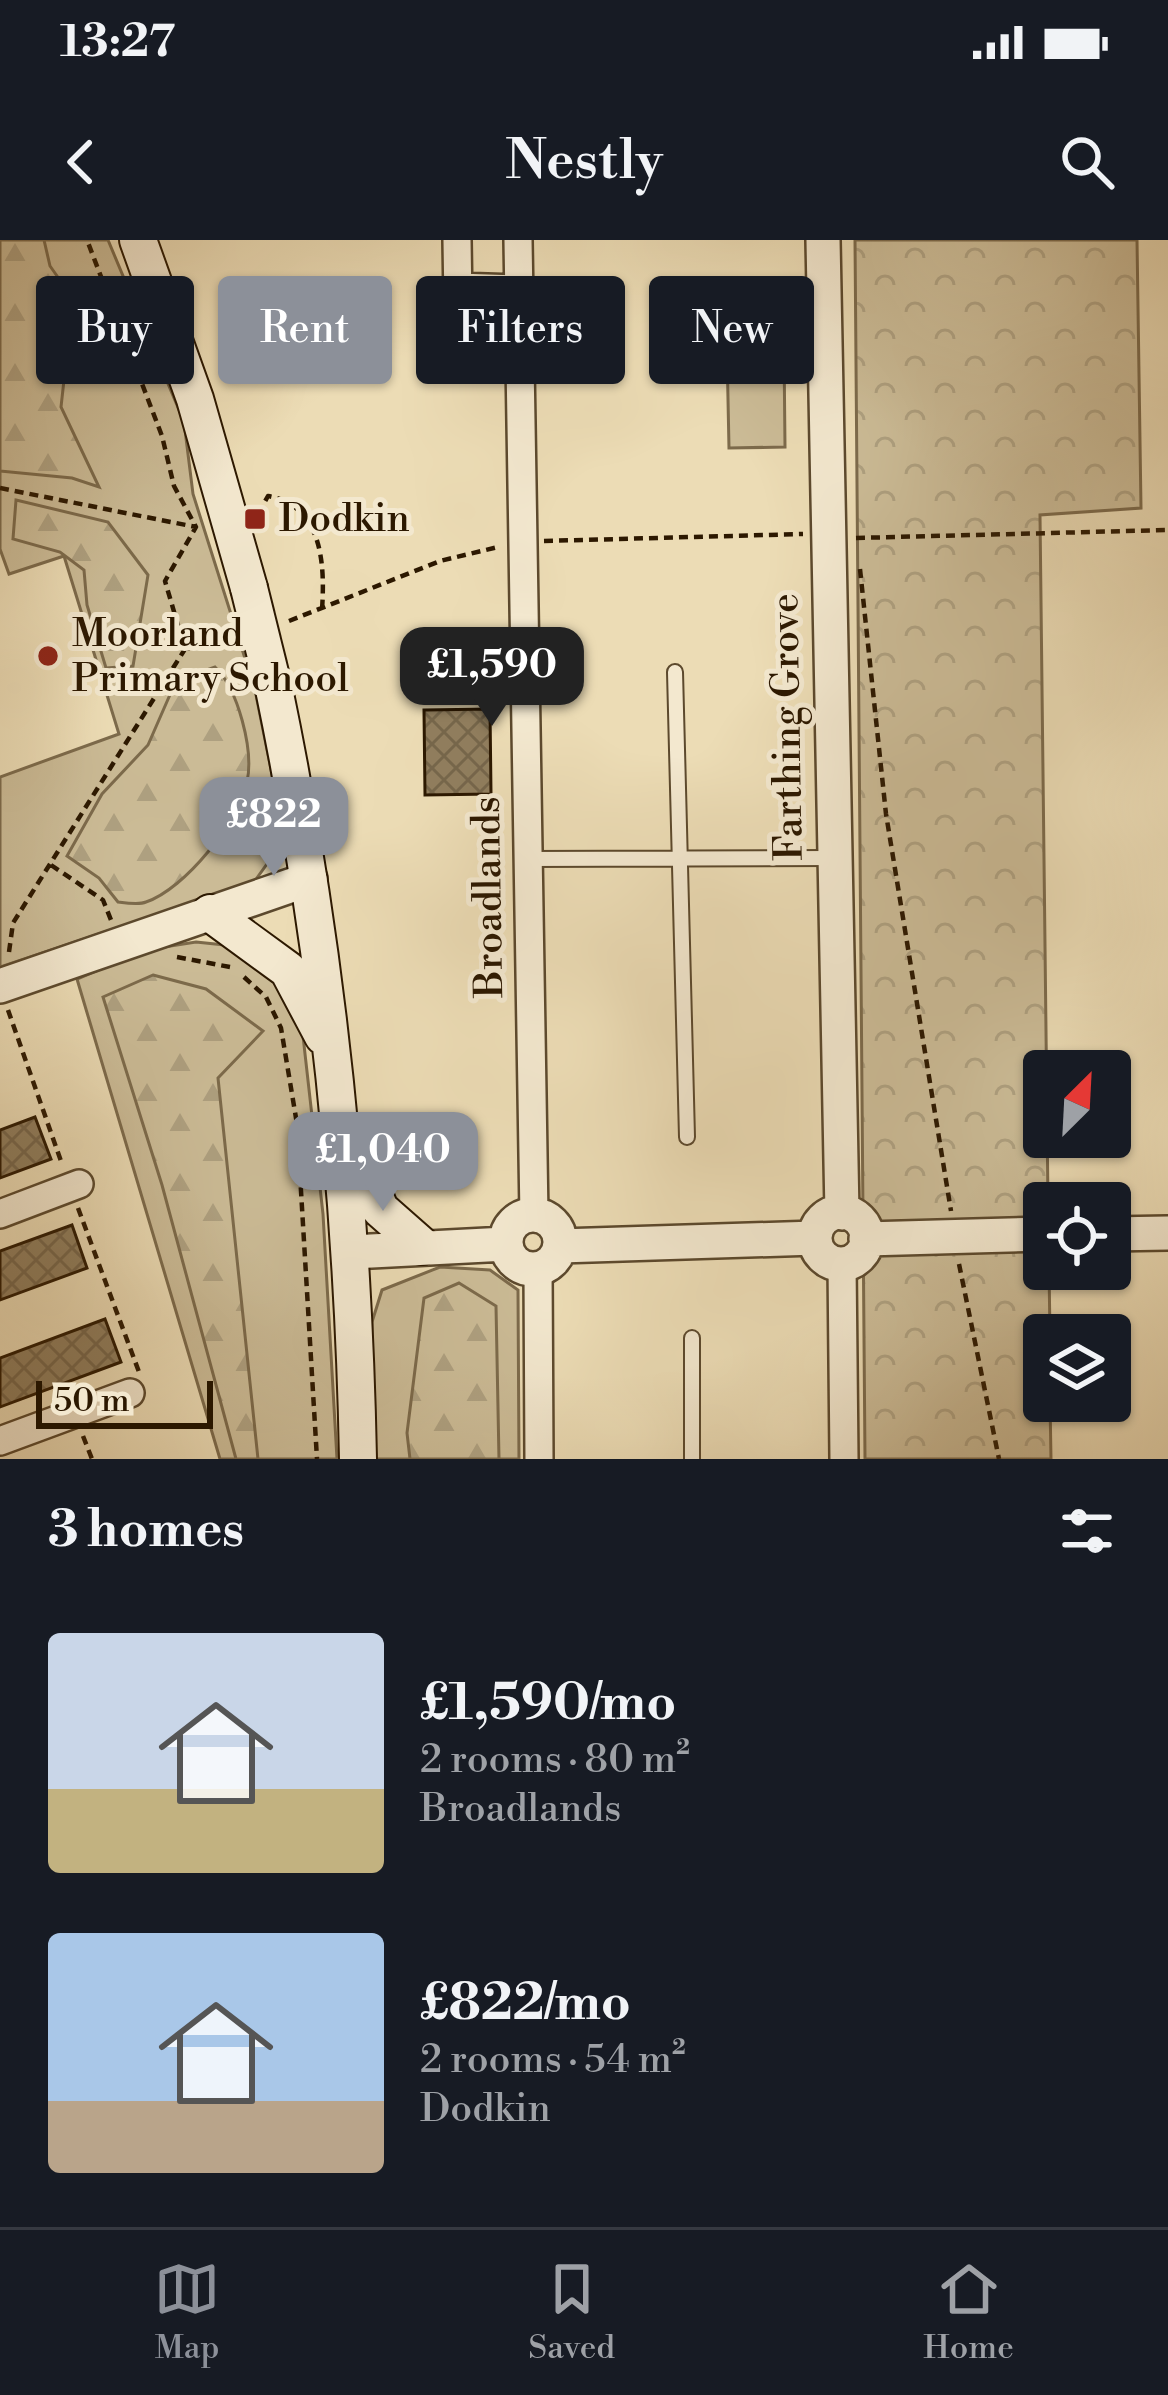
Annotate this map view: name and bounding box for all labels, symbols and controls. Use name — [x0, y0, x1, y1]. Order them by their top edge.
text: 13:27 — [60, 14, 175, 71]
text: Nestly — [505, 128, 663, 196]
icon: back — [48, 129, 114, 195]
icon: search — [1054, 129, 1120, 195]
chip: Buy — [36, 276, 194, 384]
chip: Rent — [218, 276, 392, 384]
chip: Filters — [416, 276, 625, 384]
chip: New — [649, 276, 814, 384]
place label: Dodkin — [279, 495, 410, 544]
marker: Dodkin — [242, 506, 268, 532]
street label: Farthing Grove — [761, 593, 815, 861]
place label: Moorland Primary School — [72, 610, 349, 704]
pin: £1,590 — [394, 627, 590, 729]
text: £1,590 — [427, 641, 557, 690]
marker: Moorland Primary School — [35, 643, 61, 669]
pin: £822 — [203, 777, 345, 879]
text: £822 — [226, 791, 322, 840]
street label: Broadlands — [463, 796, 515, 999]
north arrow — [1023, 1050, 1131, 1158]
map controls — [1023, 1050, 1131, 1422]
pin: £1,040 — [285, 1112, 481, 1214]
text: £1,040 — [315, 1126, 451, 1175]
button: locate — [1023, 1182, 1131, 1290]
button: layers — [1023, 1314, 1131, 1422]
scale bar — [36, 1375, 213, 1428]
text: 50 m — [54, 1381, 130, 1422]
icon: filters — [1054, 1498, 1120, 1564]
text: 3 homes — [48, 1499, 244, 1563]
text: £1,590/mo — [420, 1672, 676, 1736]
icon: home — [144, 1681, 288, 1825]
text: 2 rooms · 80 m² — [420, 1736, 690, 1785]
text: Broadlands — [420, 1785, 621, 1834]
text: £822/mo — [420, 1972, 631, 2036]
icon: home — [144, 1981, 288, 2125]
text: 2 rooms · 54 m² — [420, 2036, 686, 2085]
text: Dodkin — [420, 2085, 551, 2134]
tab: Map — [154, 2256, 220, 2369]
tab: Saved — [528, 2256, 615, 2369]
tab: Home — [923, 2256, 1014, 2369]

